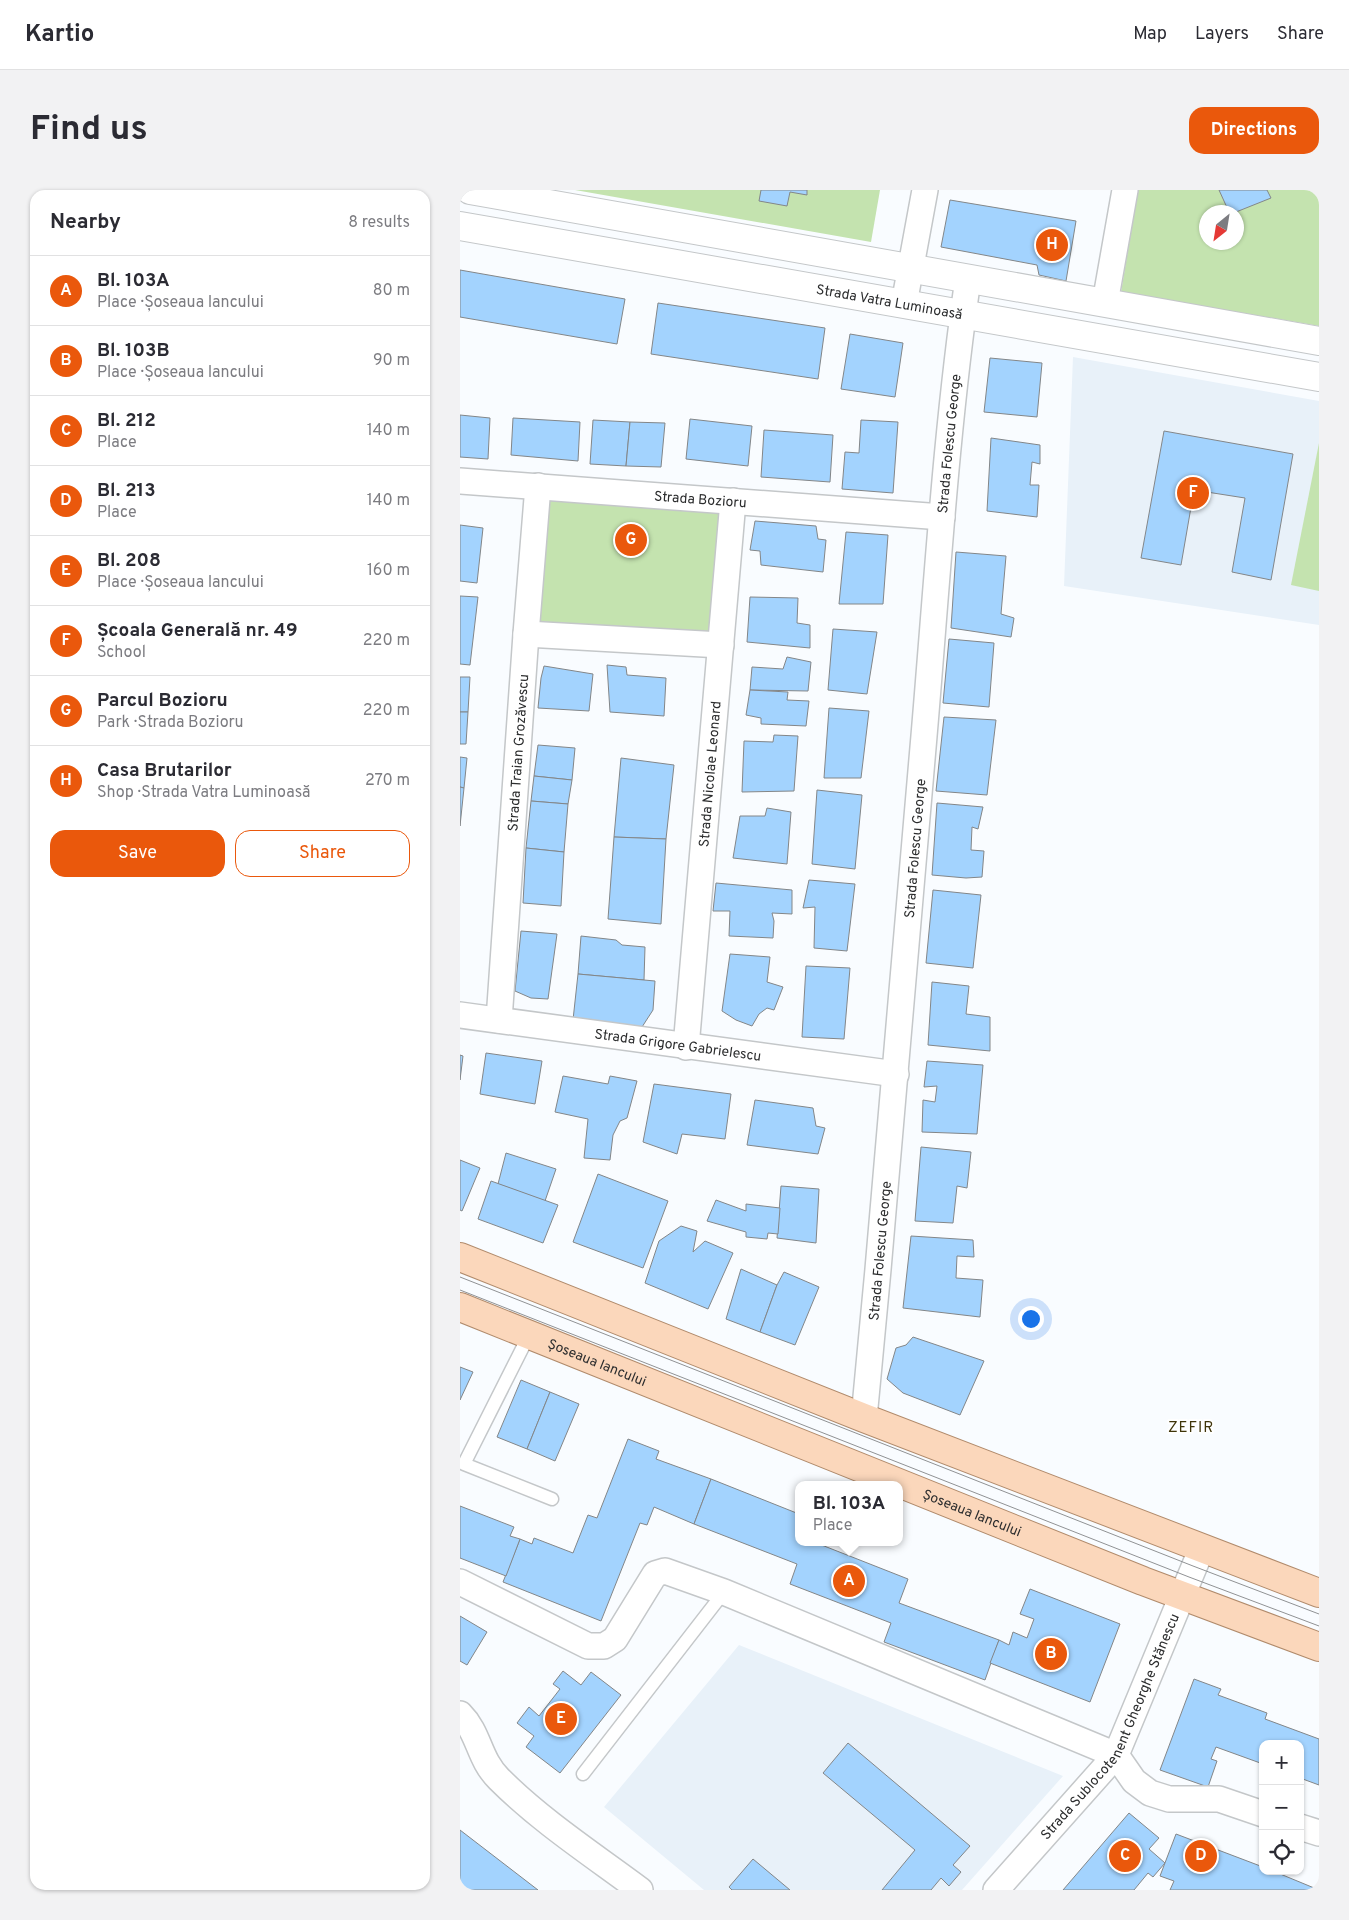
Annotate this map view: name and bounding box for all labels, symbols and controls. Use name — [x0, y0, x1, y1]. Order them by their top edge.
text: Kartio — [25, 20, 94, 50]
text: Map — [1133, 23, 1167, 46]
text: Layers — [1195, 23, 1249, 46]
text: Share — [1277, 23, 1324, 46]
button: Directions — [1189, 107, 1319, 154]
text: Find us — [30, 108, 148, 152]
north arrow — [1199, 205, 1244, 250]
text: Nearby — [50, 209, 121, 236]
text: 8 results — [348, 213, 410, 233]
pin: H — [1036, 226, 1068, 264]
text: Bl. 103A — [97, 269, 170, 293]
text: A — [60, 281, 72, 301]
text: 80 m — [373, 281, 410, 301]
street label: Strada Vatra Luminoasă — [815, 282, 964, 324]
text: Place · Șoseaua Iancului — [97, 293, 264, 313]
text: Bl. 103B — [97, 339, 170, 363]
text: B — [60, 351, 72, 371]
text: 90 m — [373, 351, 410, 371]
text: Place · Șoseaua Iancului — [97, 363, 264, 383]
street label: Strada Folescu George — [935, 373, 966, 514]
text: Bl. 212 — [97, 409, 156, 433]
text: C — [61, 421, 71, 441]
text: 140 m — [367, 421, 410, 441]
text: Place — [97, 433, 137, 453]
pin: F — [1177, 474, 1209, 512]
text: Bl. 213 — [97, 479, 156, 503]
street label: Strada Bozioru — [653, 489, 747, 512]
text: D — [60, 491, 72, 511]
text: 140 m — [367, 491, 410, 511]
text: Place — [97, 503, 137, 523]
pin: G — [615, 521, 647, 559]
text: Bl. 208 — [97, 549, 161, 573]
text: E — [61, 561, 71, 581]
text: 160 m — [367, 561, 410, 581]
text: Place · Șoseaua Iancului — [97, 573, 264, 593]
text: Școala Generală nr. 49 — [97, 619, 298, 643]
text: F — [61, 631, 71, 651]
text: 220 m — [363, 631, 410, 651]
text: School — [97, 643, 146, 663]
street label: Strada Traian Grozăvescu — [505, 673, 533, 832]
text: Parcul Bozioru — [97, 689, 228, 713]
street label: Strada Nicolae Leonard — [696, 700, 726, 848]
text: G — [61, 701, 71, 721]
text: 220 m — [363, 701, 410, 721]
text: Park · Strada Bozioru — [97, 713, 244, 733]
text: Casa Brutarilor — [97, 759, 232, 783]
text: H — [60, 771, 72, 791]
text: 270 m — [365, 771, 410, 791]
street label: Strada Folescu George — [902, 778, 930, 919]
text: Shop · Strada Vatra Luminoasă — [97, 783, 310, 803]
button: Save — [50, 830, 225, 877]
button: Share — [235, 830, 410, 877]
street label: Strada Grigore Gabrielescu — [593, 1026, 762, 1066]
street label: Strada Folescu George — [866, 1180, 896, 1321]
your location — [1018, 1306, 1044, 1332]
street label: Șoseaua Iancului — [545, 1336, 649, 1391]
district label: ZEFIR — [1168, 1419, 1214, 1438]
popup — [795, 1481, 903, 1546]
street label: Șoseaua Iancului — [920, 1487, 1024, 1541]
text: Bl. 103A — [813, 1492, 885, 1516]
text: Place — [813, 1516, 852, 1536]
pin: A — [833, 1562, 865, 1600]
street label: Strada Sublocotenent Gheorghe Stănescu — [1038, 1611, 1184, 1844]
pin: B — [1035, 1635, 1067, 1673]
pin: E — [545, 1700, 577, 1738]
map controls — [1259, 1740, 1304, 1875]
button: + — [1259, 1740, 1304, 1785]
button: − — [1259, 1785, 1304, 1830]
button: locate — [1259, 1830, 1304, 1875]
pin: C — [1109, 1837, 1141, 1875]
pin: D — [1185, 1837, 1217, 1875]

